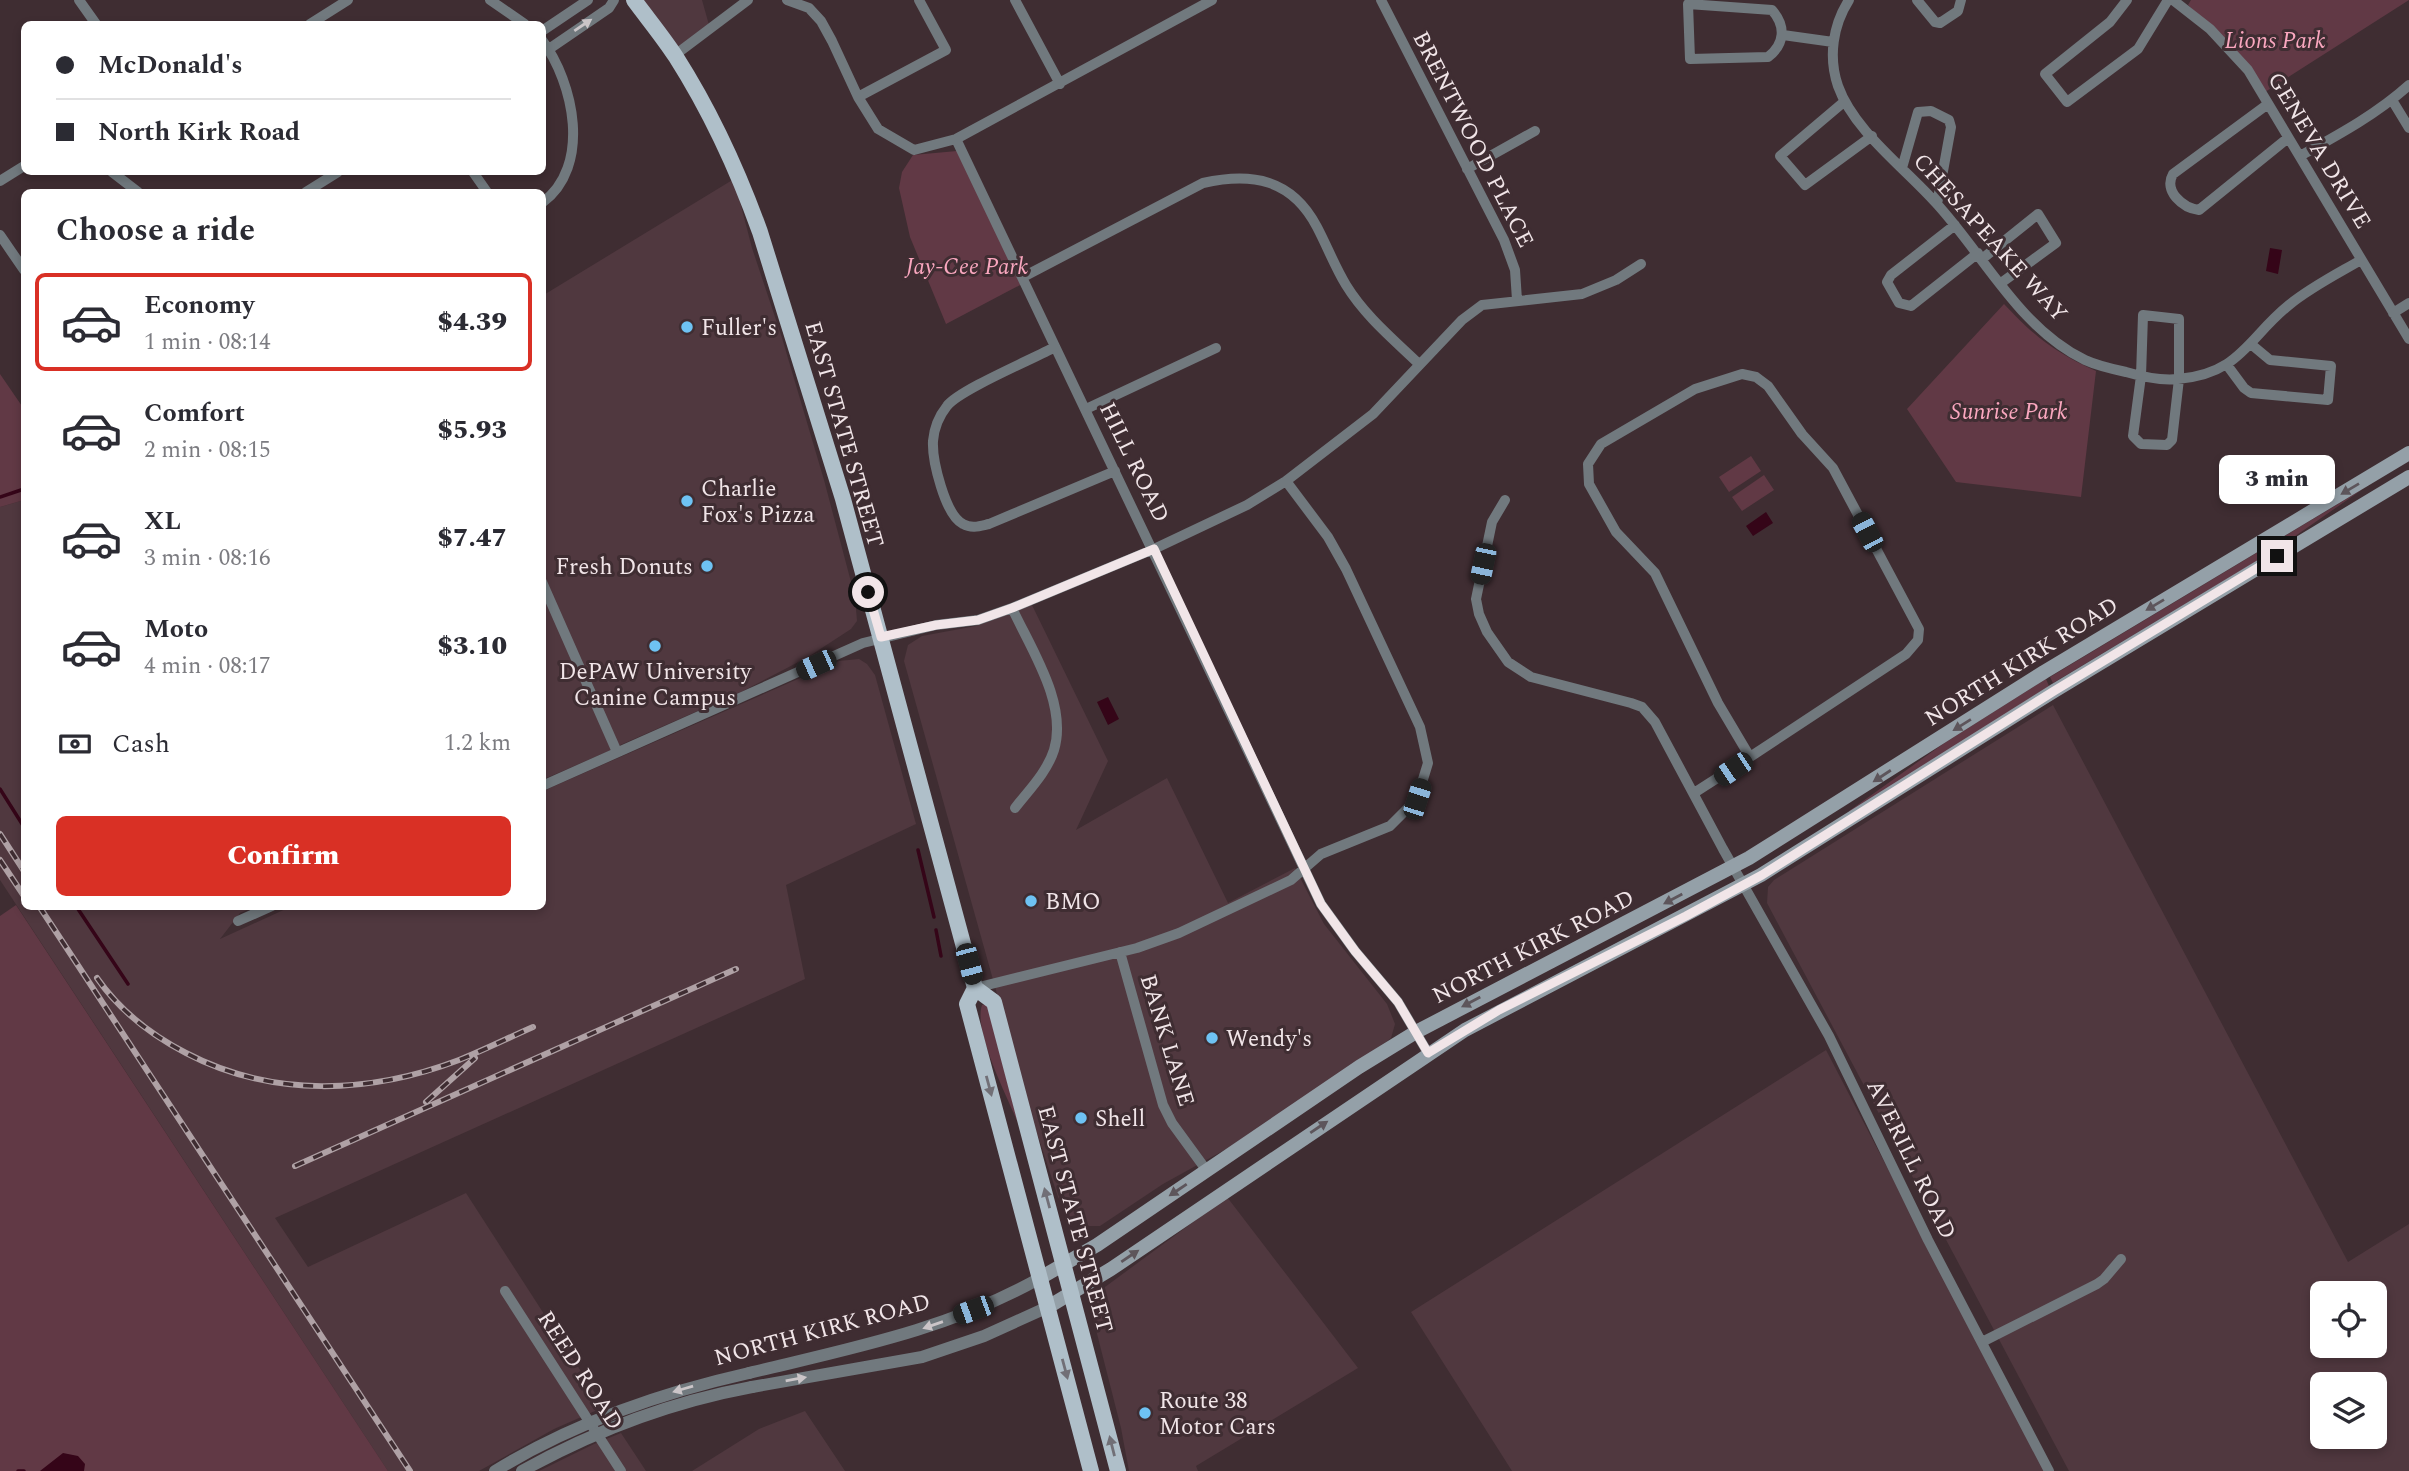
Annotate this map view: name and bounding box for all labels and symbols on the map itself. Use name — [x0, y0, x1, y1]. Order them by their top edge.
one-way arrow — [573, 19, 593, 32]
park label: Lions Park — [2224, 24, 2326, 59]
street label: BRENTWOOD PLACE — [1403, 25, 1543, 254]
street label: GENEVA DRIVE — [2258, 66, 2379, 236]
street label: CHESAPEAKE WAY — [1904, 146, 2076, 330]
park label: Jay-Cee Park — [904, 250, 1028, 285]
place label: Fuller's — [701, 311, 777, 346]
street label: EAST STATE STREET — [794, 317, 893, 552]
marker: Fuller's — [679, 319, 695, 335]
park label: Sunrise Park — [1950, 395, 2068, 430]
street label: HILL ROAD — [1089, 396, 1178, 529]
callout: 3 min — [2219, 454, 2335, 504]
place label: Charlie Fox's Pizza — [701, 472, 815, 533]
one-way arrow — [2341, 482, 2360, 495]
marker: Charlie Fox's Pizza — [679, 493, 695, 509]
car — [1848, 509, 1887, 555]
route end — [2261, 540, 2293, 572]
car — [1469, 541, 1498, 587]
place label: Fresh Donuts — [556, 550, 693, 585]
marker: Fresh Donuts — [699, 558, 715, 574]
route start — [852, 576, 884, 608]
street label: NORTH KIRK ROAD — [1918, 588, 2126, 736]
one-way arrow — [2146, 599, 2165, 612]
marker: DePAW University Canine Campus — [647, 638, 663, 654]
car — [793, 647, 840, 683]
place label: DePAW University Canine Campus — [559, 655, 752, 716]
one-way arrow — [1952, 718, 1971, 731]
car — [1710, 749, 1757, 789]
one-way arrow — [1872, 769, 1892, 782]
car — [1401, 776, 1434, 822]
street label: NORTH KIRK ROAD — [1426, 881, 1641, 1014]
place label: BMO — [1045, 885, 1101, 920]
marker: BMO — [1023, 893, 1039, 909]
one-way arrow — [1664, 893, 1683, 905]
car — [954, 941, 985, 987]
street label: BANK LANE — [1130, 970, 1203, 1111]
one-way arrow — [1461, 997, 1481, 1008]
place label: Wendy's — [1226, 1022, 1312, 1057]
marker: Wendy's — [1204, 1030, 1220, 1046]
street label: AVERILL ROAD — [1857, 1074, 1965, 1246]
one-way arrow — [984, 1075, 995, 1097]
street label: EAST STATE STREET — [1027, 1102, 1122, 1337]
place label: Shell — [1095, 1102, 1145, 1137]
marker: Shell — [1073, 1110, 1089, 1126]
one-way arrow — [1310, 1120, 1328, 1134]
one-way arrow — [1168, 1184, 1188, 1197]
one-way arrow — [1041, 1187, 1052, 1209]
one-way arrow — [1121, 1249, 1139, 1263]
street label: NORTH KIRK ROAD — [710, 1285, 935, 1376]
car — [950, 1293, 997, 1327]
street label: REED ROAD — [528, 1304, 632, 1438]
one-way arrow — [922, 1320, 943, 1330]
one-way arrow — [1060, 1358, 1071, 1380]
one-way arrow — [785, 1373, 807, 1384]
place label: Route 38 Motor Cars — [1159, 1384, 1276, 1445]
one-way arrow — [672, 1385, 693, 1395]
marker: Route 38 Motor Cars — [1137, 1405, 1153, 1421]
one-way arrow — [1106, 1435, 1117, 1457]

